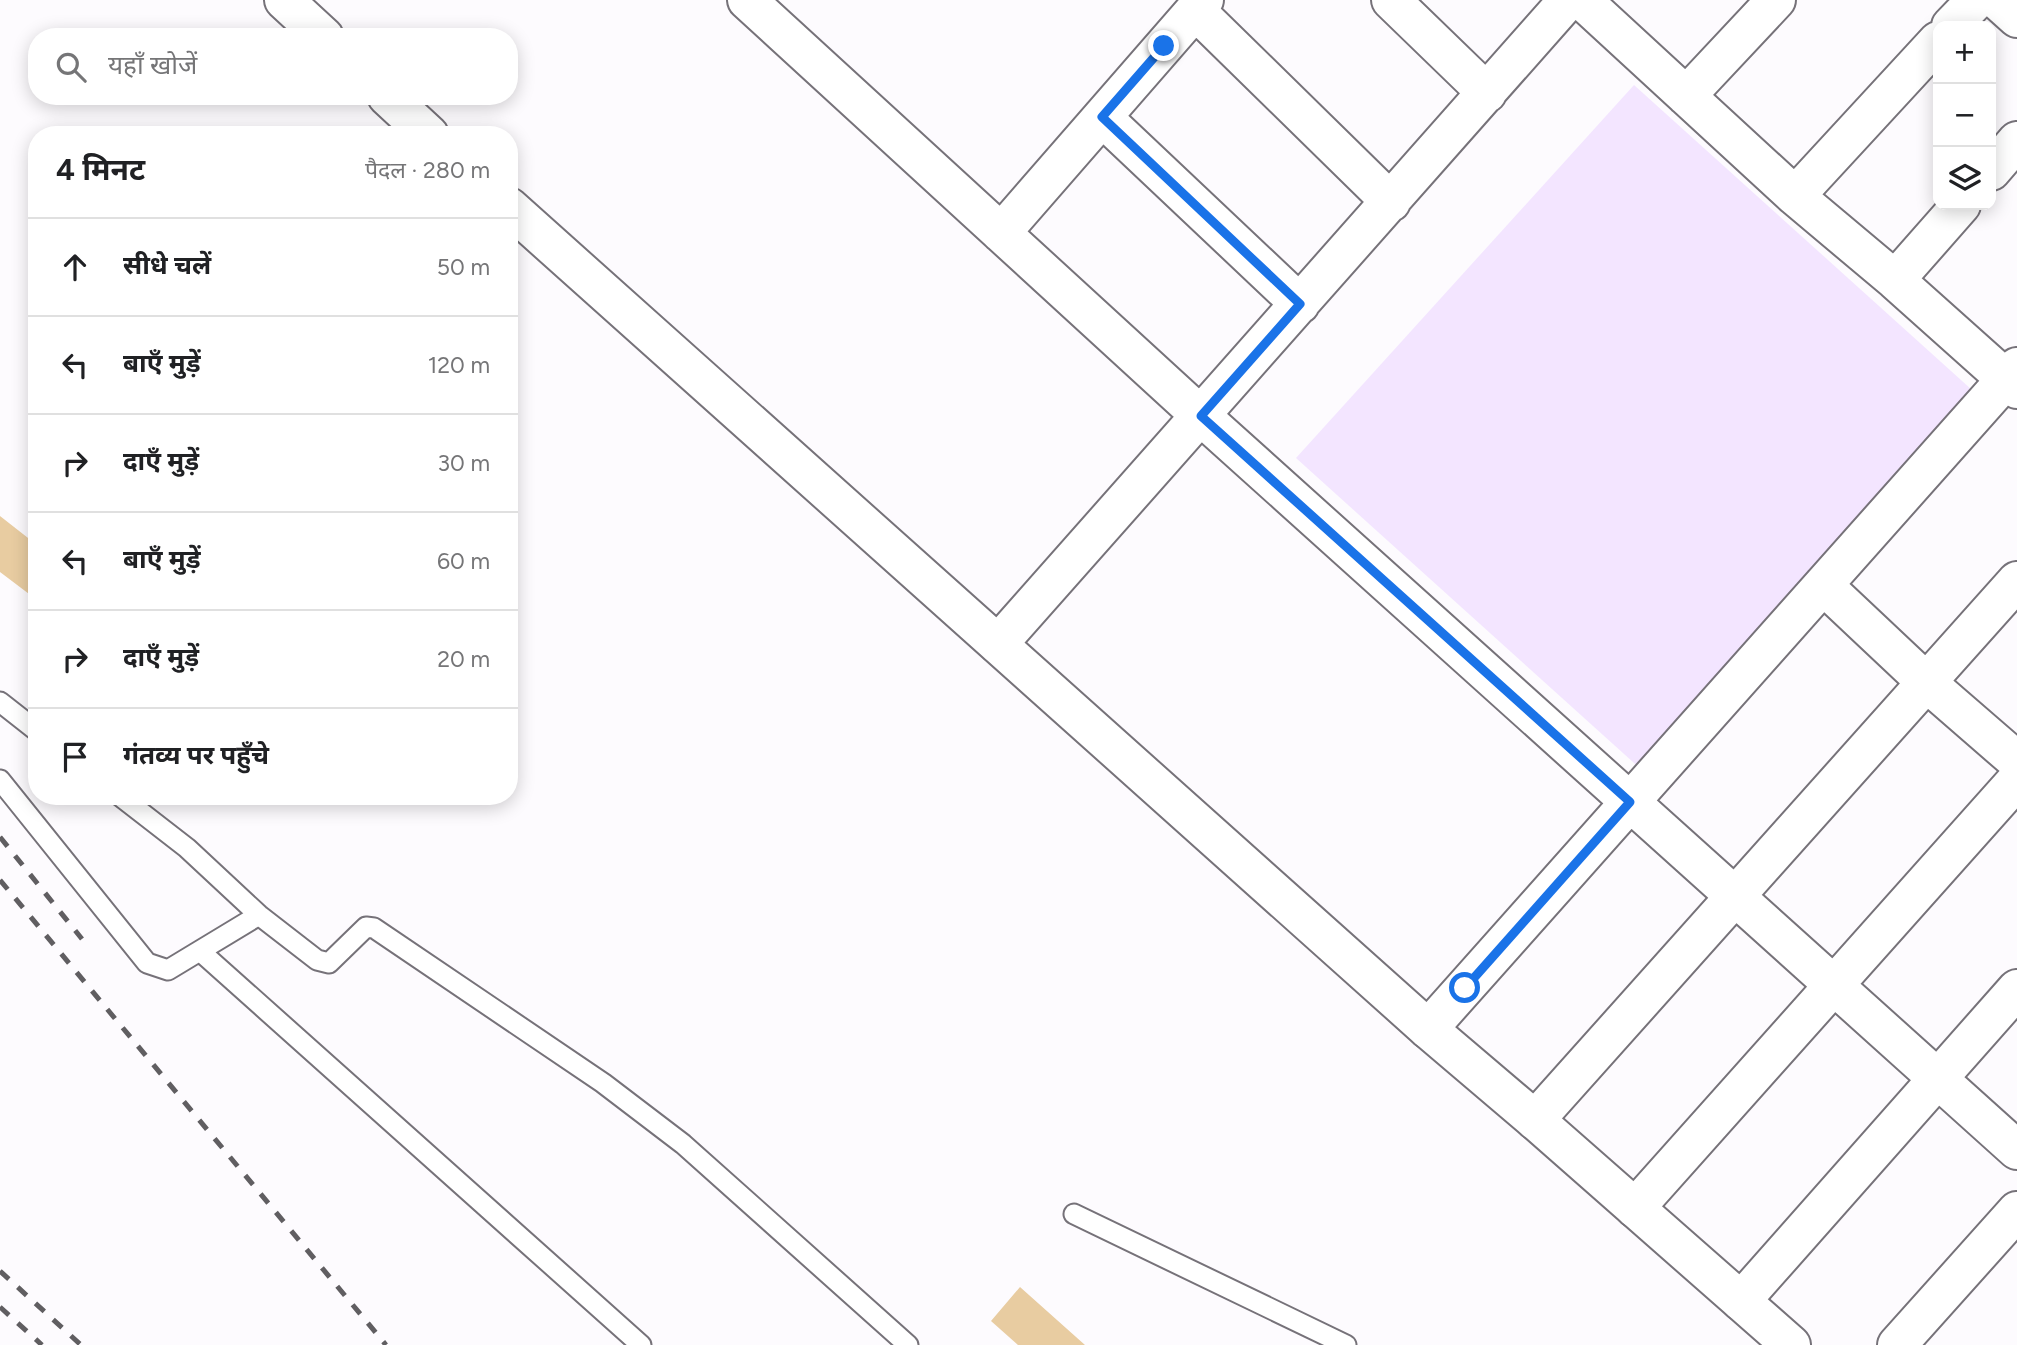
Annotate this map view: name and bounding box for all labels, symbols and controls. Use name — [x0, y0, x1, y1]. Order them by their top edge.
map controls — [1933, 21, 1996, 210]
button: + — [1933, 21, 1996, 84]
search box — [28, 28, 518, 105]
route end — [1148, 30, 1179, 61]
icon: search — [52, 48, 90, 86]
text: यहाँ खोजें — [108, 49, 197, 81]
button: − — [1933, 84, 1996, 147]
button: layers — [1933, 147, 1996, 210]
text: 4 मिनट — [56, 151, 145, 188]
text: पैदल · 280 m — [365, 156, 490, 184]
icon: ahead — [56, 248, 94, 286]
text: सीधे चलें — [123, 249, 211, 281]
text: 50 m — [437, 253, 490, 281]
icon: left — [56, 346, 94, 384]
text: बाएँ मुड़ें — [123, 347, 200, 379]
text: 120 m — [428, 351, 490, 379]
icon: right — [56, 444, 94, 482]
text: दाएँ मुड़ें — [123, 445, 199, 477]
text: 30 m — [437, 449, 490, 477]
icon: left — [56, 542, 94, 580]
text: बाएँ मुड़ें — [123, 543, 200, 575]
text: 60 m — [437, 547, 490, 575]
icon: right — [56, 640, 94, 678]
text: दाएँ मुड़ें — [123, 641, 199, 673]
text: 20 m — [437, 645, 490, 673]
icon: arrive — [56, 738, 94, 776]
text: गंतव्य पर पहुँचे — [123, 739, 269, 771]
route start — [1449, 972, 1480, 1003]

